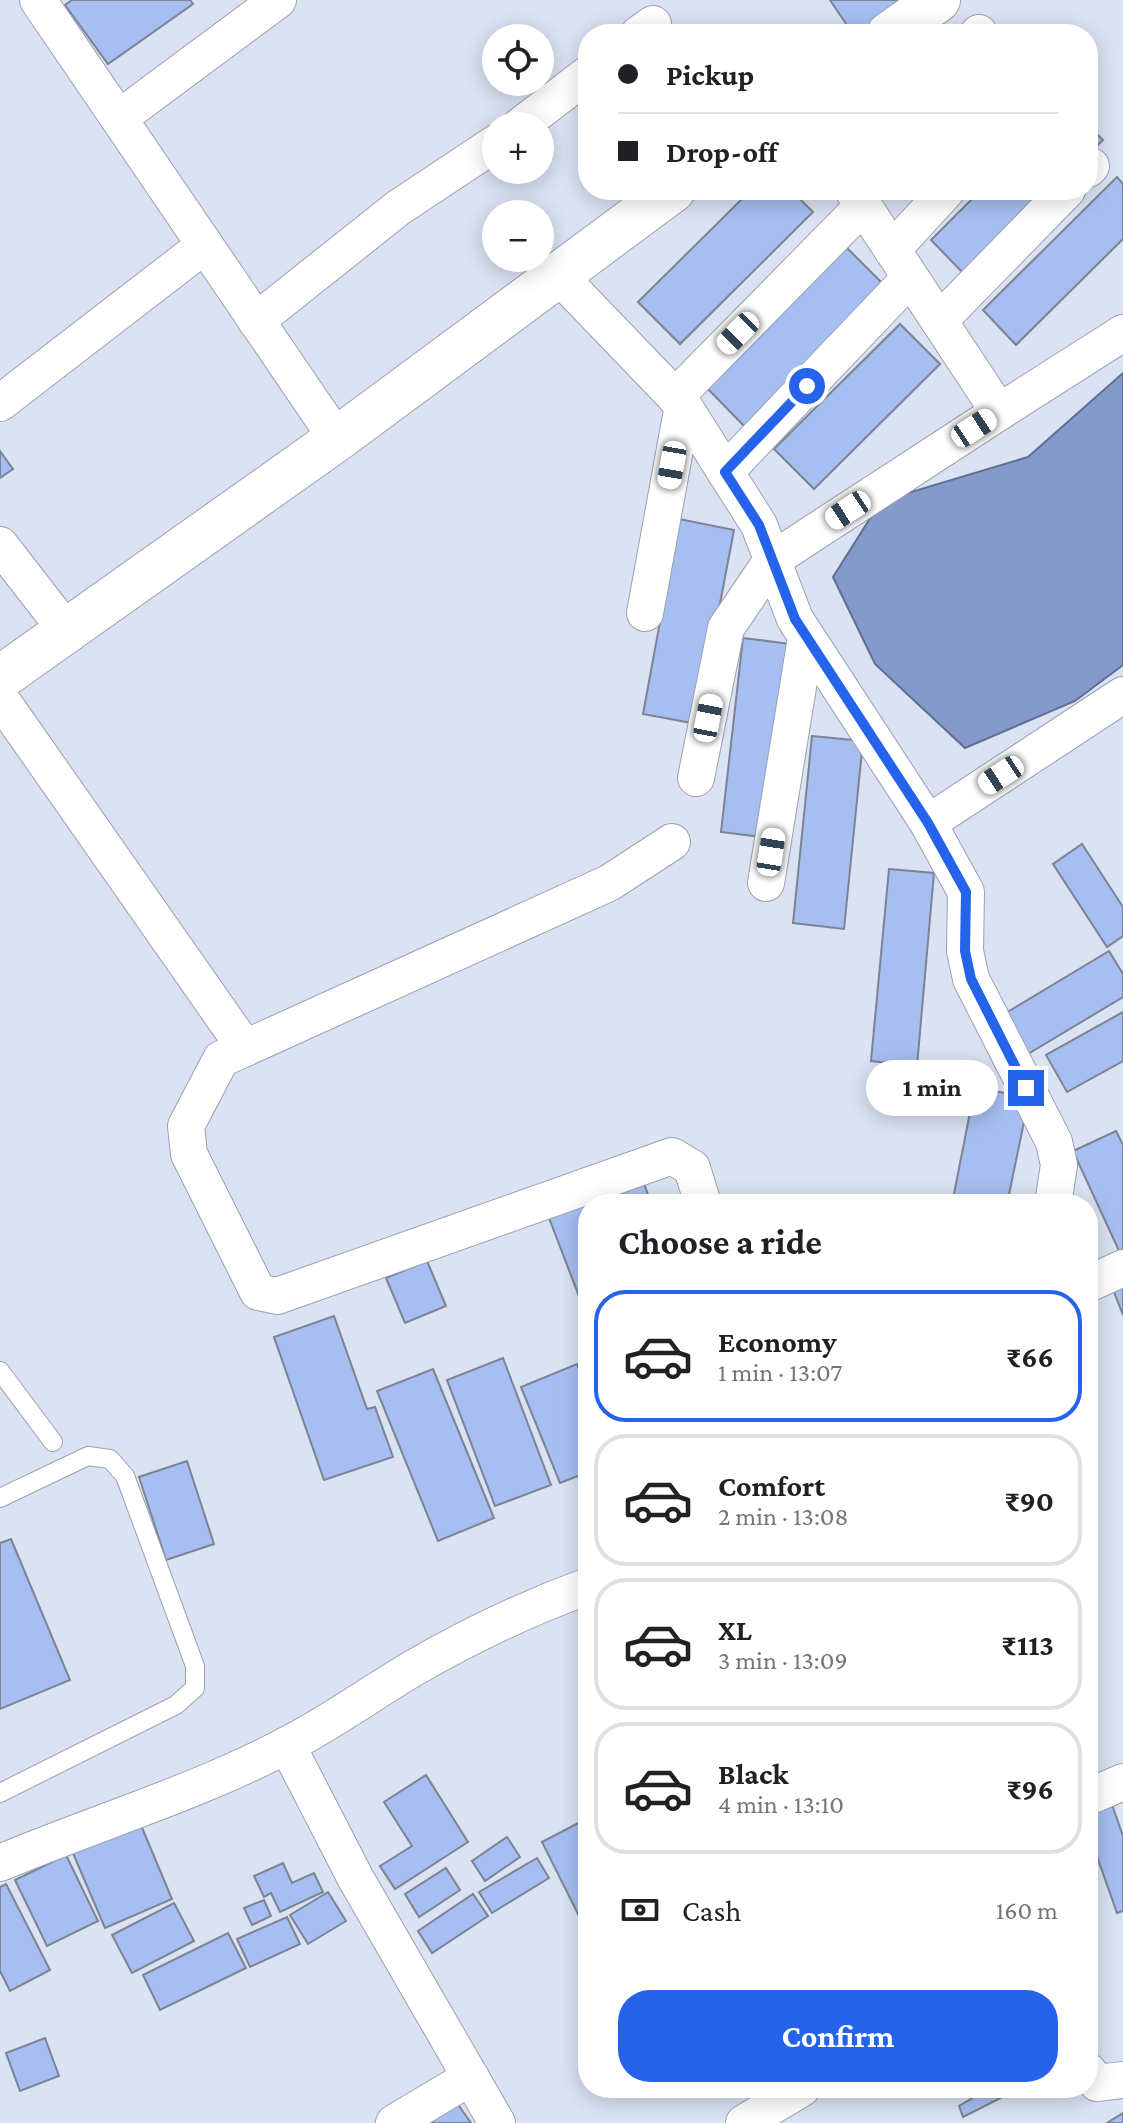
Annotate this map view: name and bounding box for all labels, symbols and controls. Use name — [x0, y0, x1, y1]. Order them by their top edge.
map controls — [482, 24, 554, 272]
button: locate — [482, 24, 554, 96]
text: Pickup — [666, 58, 754, 91]
button: + — [482, 112, 554, 184]
text: Drop-off — [666, 135, 777, 168]
button: − — [482, 200, 554, 272]
car — [713, 308, 763, 358]
route start — [789, 368, 825, 404]
car — [947, 405, 1001, 451]
car — [656, 439, 688, 491]
car — [821, 487, 875, 533]
car — [692, 692, 724, 744]
car — [974, 752, 1028, 798]
car — [755, 826, 787, 878]
callout: 1 min — [866, 1060, 998, 1116]
route end — [1008, 1070, 1044, 1106]
text: 1 min — [902, 1073, 962, 1102]
text: Choose a ride — [618, 1222, 822, 1262]
icon: car — [622, 1320, 694, 1392]
text: Economy — [718, 1325, 837, 1358]
text: ₹66 — [1006, 1340, 1054, 1373]
text: 1 min · 13:07 — [718, 1358, 842, 1387]
icon: car — [622, 1464, 694, 1536]
text: Comfort — [718, 1469, 825, 1502]
text: ₹90 — [1005, 1484, 1054, 1517]
text: 2 min · 13:08 — [718, 1502, 849, 1531]
icon: car — [622, 1608, 694, 1680]
text: XL — [718, 1613, 752, 1646]
text: ₹113 — [1001, 1628, 1054, 1661]
text: 3 min · 13:09 — [718, 1646, 848, 1675]
icon: car — [622, 1752, 694, 1824]
text: Black — [718, 1757, 789, 1790]
text: ₹96 — [1006, 1772, 1054, 1805]
text: 4 min · 13:10 — [718, 1790, 844, 1819]
icon: cash — [618, 1888, 662, 1932]
text: Cash — [682, 1894, 741, 1927]
text: 160 m — [996, 1896, 1058, 1925]
button: Confirm — [618, 1990, 1058, 2082]

